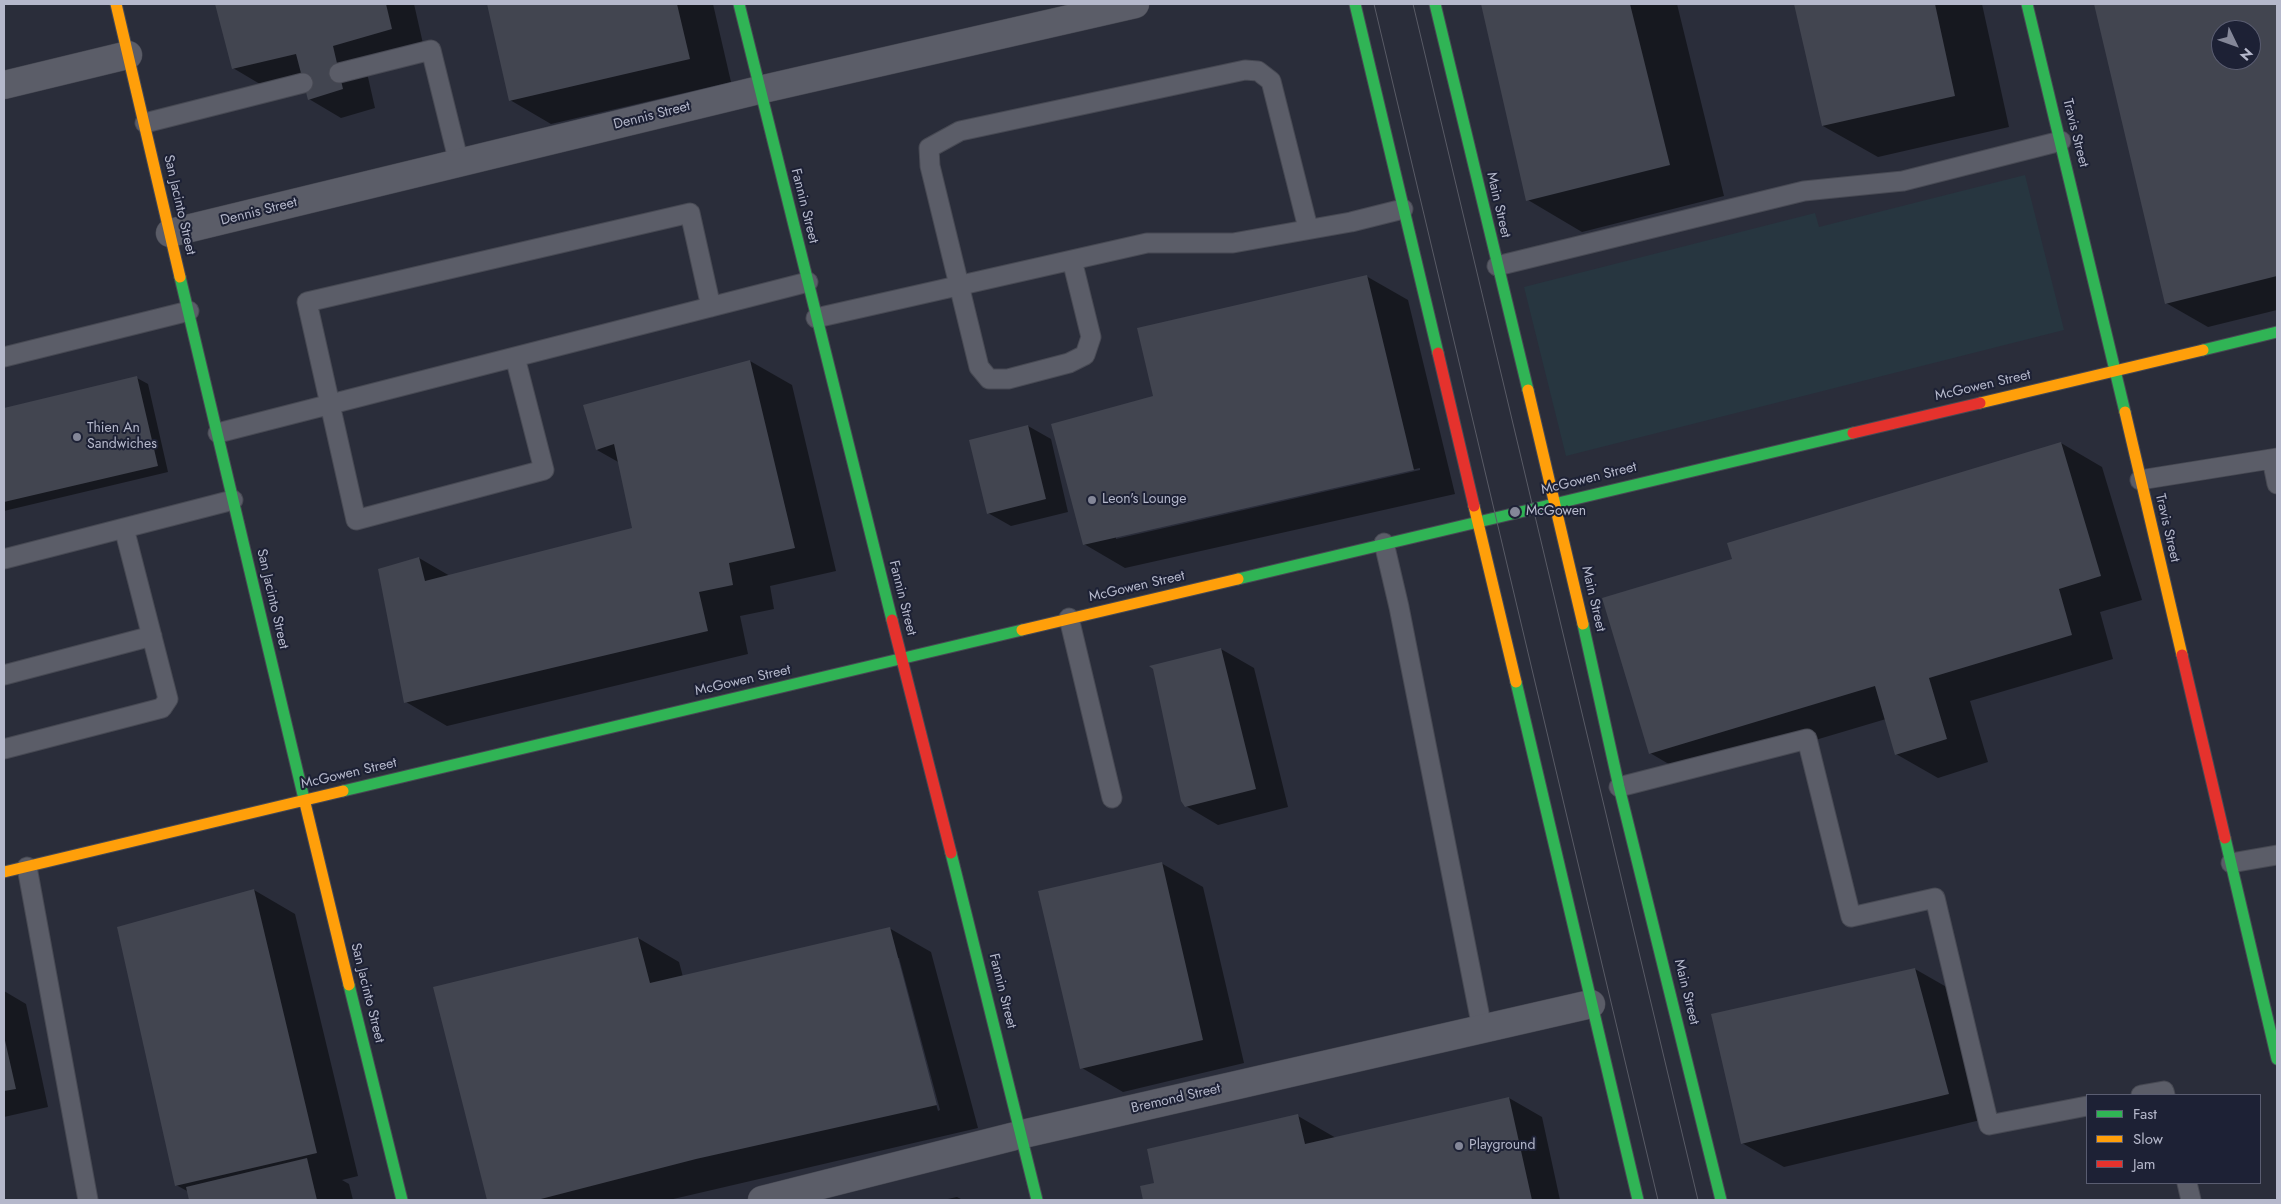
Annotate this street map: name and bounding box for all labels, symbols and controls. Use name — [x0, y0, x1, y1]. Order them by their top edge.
north arrow — [2211, 20, 2261, 70]
text: N — [2235, 44, 2258, 65]
street label: Travis Street — [2058, 97, 2092, 169]
street label: Dennis Street — [612, 98, 692, 134]
street label: San Jacinto Street — [159, 153, 199, 257]
street label: Fannin Street — [787, 167, 821, 245]
street label: Main Street — [1482, 171, 1514, 239]
street label: Dennis Street — [219, 194, 299, 230]
street label: McGowen Street — [1933, 367, 2033, 405]
place label: Thien An Sandwiches — [87, 421, 157, 454]
marker: Thien An Sandwiches — [71, 431, 83, 443]
street label: McGowen Street — [1540, 459, 1638, 499]
place label: Leon's Lounge — [1102, 492, 1186, 508]
street label: Travis Street — [2151, 492, 2183, 564]
marker: Leon's Lounge — [1086, 494, 1098, 506]
place label: McGowen — [1526, 504, 1586, 520]
marker: McGowen — [1508, 505, 1522, 519]
street label: San Jacinto Street — [252, 547, 292, 651]
street label: Fannin Street — [885, 559, 919, 637]
street label: Main Street — [1577, 565, 1609, 633]
street label: McGowen Street — [1087, 568, 1187, 606]
street label: McGowen Street — [693, 662, 793, 700]
street label: McGowen Street — [299, 755, 399, 793]
street label: San Jacinto Street — [346, 941, 388, 1045]
street label: Fannin Street — [985, 952, 1019, 1030]
street label: Main Street — [1670, 958, 1702, 1026]
street label: Bremond Street — [1130, 1081, 1222, 1117]
legend — [2086, 1094, 2261, 1184]
text: Fast — [2133, 1103, 2157, 1125]
text: Slow — [2133, 1128, 2163, 1150]
place label: Playground — [1469, 1138, 1535, 1154]
marker: Playground — [1453, 1140, 1465, 1152]
text: Jam — [2133, 1153, 2156, 1175]

